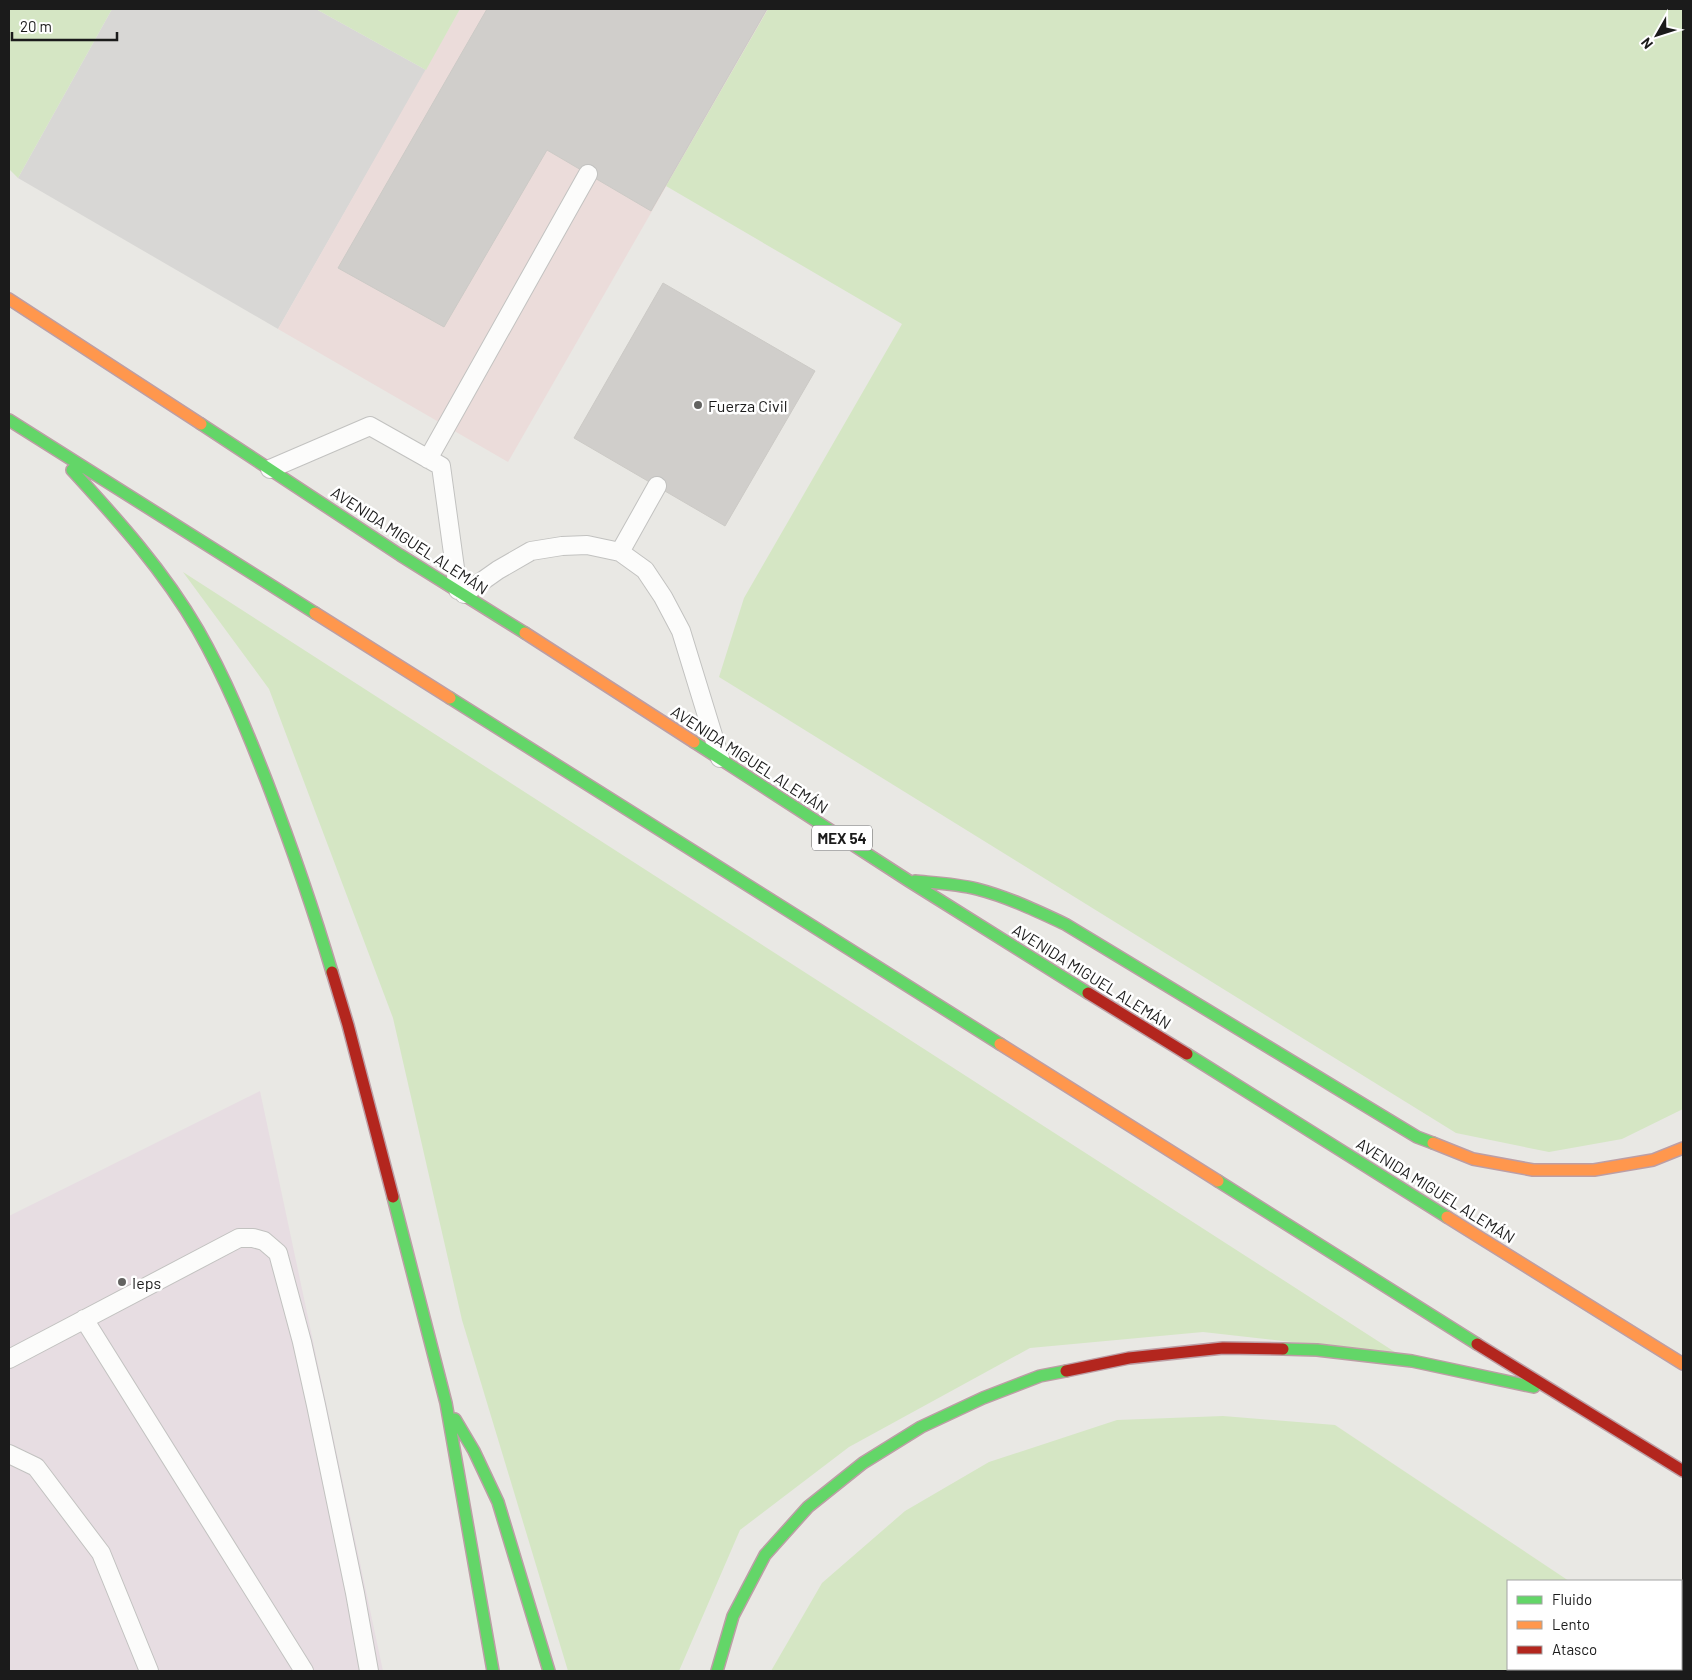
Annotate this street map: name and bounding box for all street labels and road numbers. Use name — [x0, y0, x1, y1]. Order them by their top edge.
street label: AVENIDA MIGUEL ALEMÁN — [328, 482, 492, 598]
street label: AVENIDA MIGUEL ALEMÁN — [668, 701, 832, 817]
road number: MEX 54 — [812, 826, 872, 850]
street label: AVENIDA MIGUEL ALEMÁN — [1009, 919, 1175, 1033]
street label: AVENIDA MIGUEL ALEMÁN — [1353, 1133, 1519, 1247]

